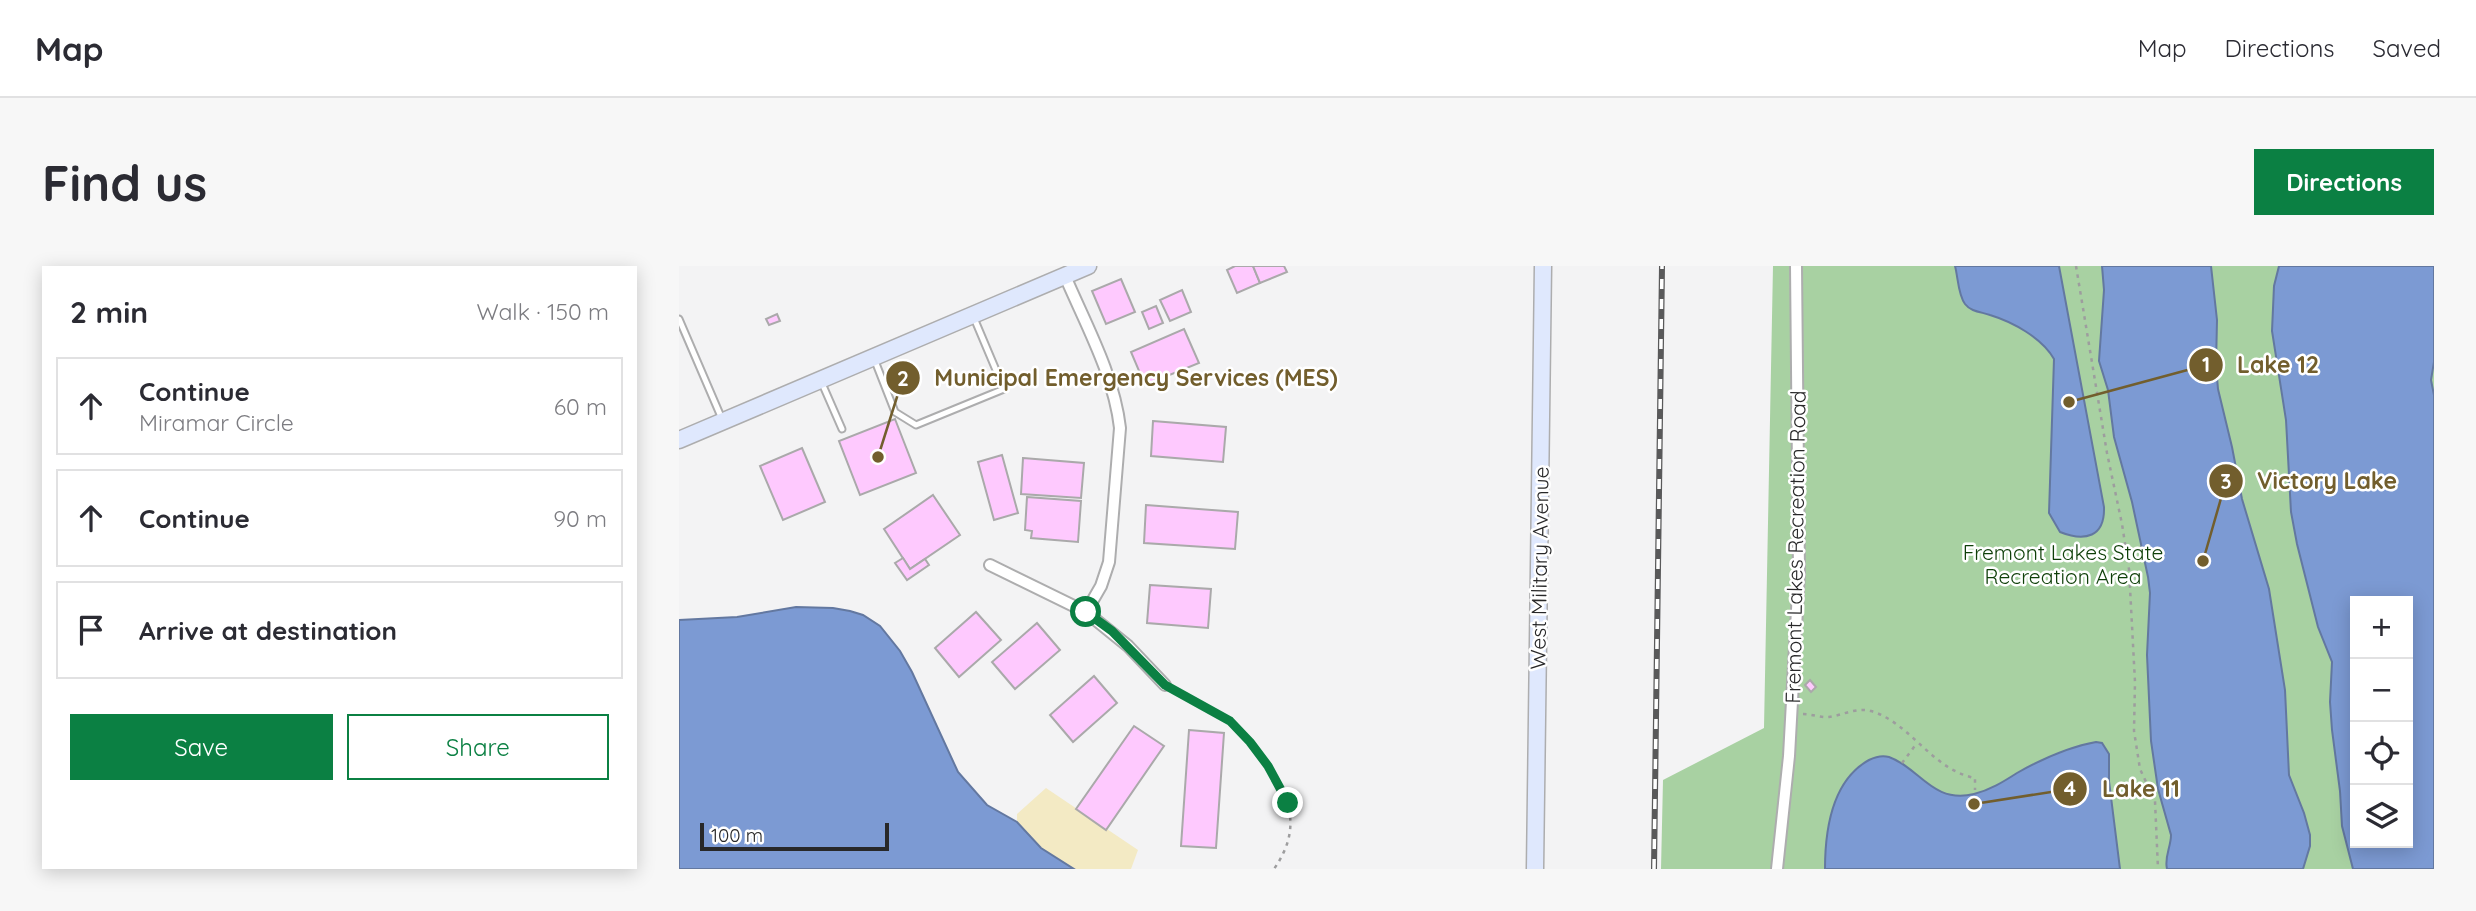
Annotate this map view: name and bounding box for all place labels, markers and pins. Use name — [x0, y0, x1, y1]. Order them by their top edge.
callout: Lake 12 — [2188, 343, 2333, 387]
callout: Municipal Emergency Services (MES) — [885, 356, 1351, 400]
callout: Victory Lake — [2208, 459, 2411, 503]
callout: Lake 11 — [2053, 767, 2194, 811]

